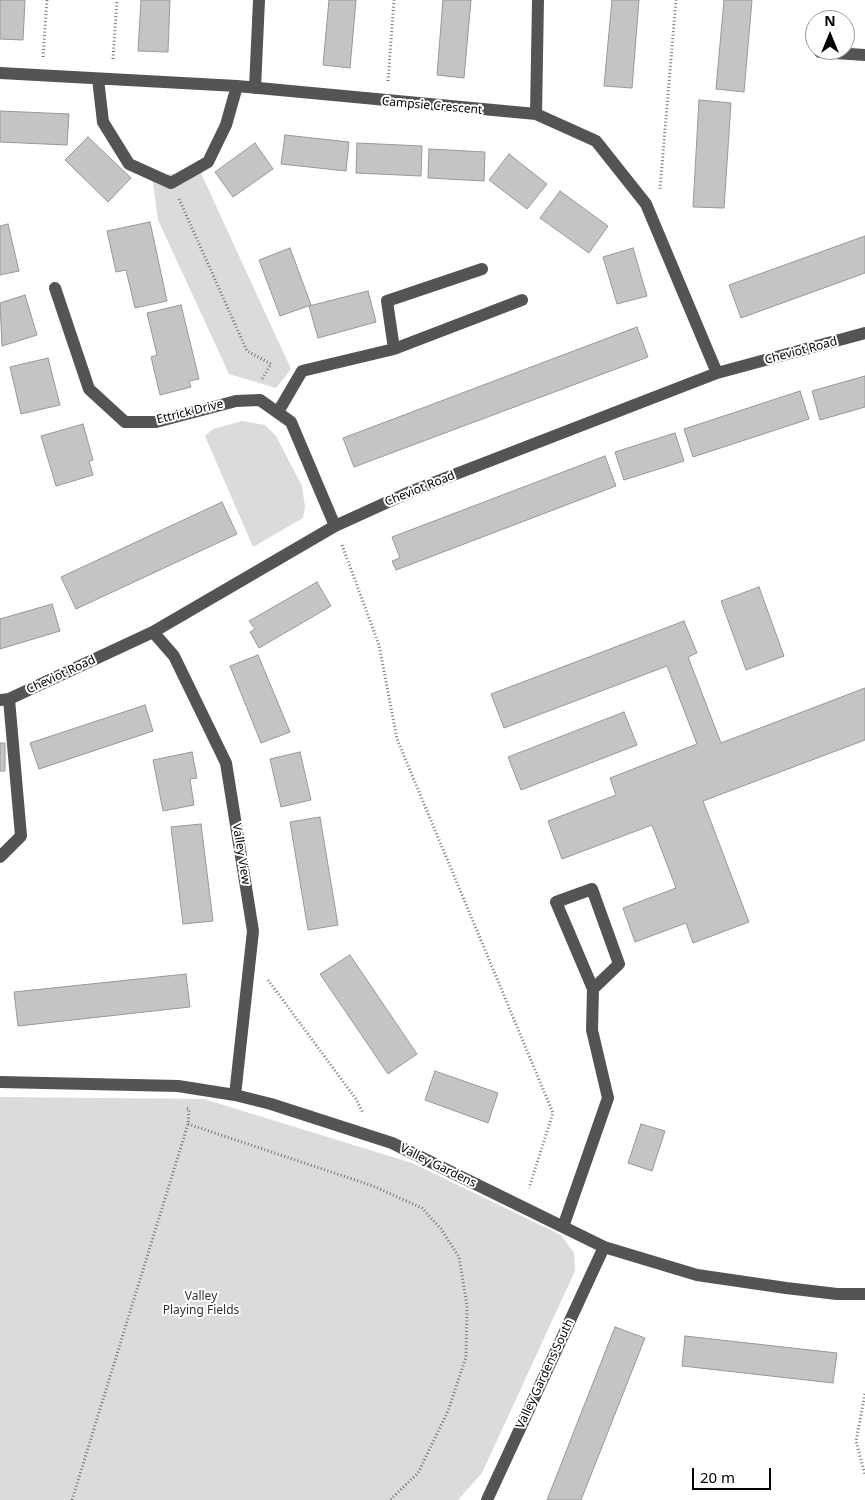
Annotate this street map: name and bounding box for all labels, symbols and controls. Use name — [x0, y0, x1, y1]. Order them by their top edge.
north arrow — [805, 10, 855, 60]
text: N — [824, 11, 836, 30]
street label: Campsie Crescent — [381, 94, 483, 118]
street label: Cheviot Road — [763, 334, 839, 368]
street label: Ettrick Drive — [155, 397, 225, 427]
street label: Cheviot Road — [383, 468, 457, 510]
street label: Cheviot Road — [24, 653, 98, 697]
street label: Valley View — [229, 822, 253, 886]
street label: Valley Gardens — [397, 1141, 479, 1191]
park label: Valley Playing Fields — [163, 1290, 239, 1318]
street label: Valley Gardens South — [513, 1317, 577, 1431]
scale bar — [695, 1458, 774, 1490]
text: 20 m — [700, 1467, 735, 1487]

